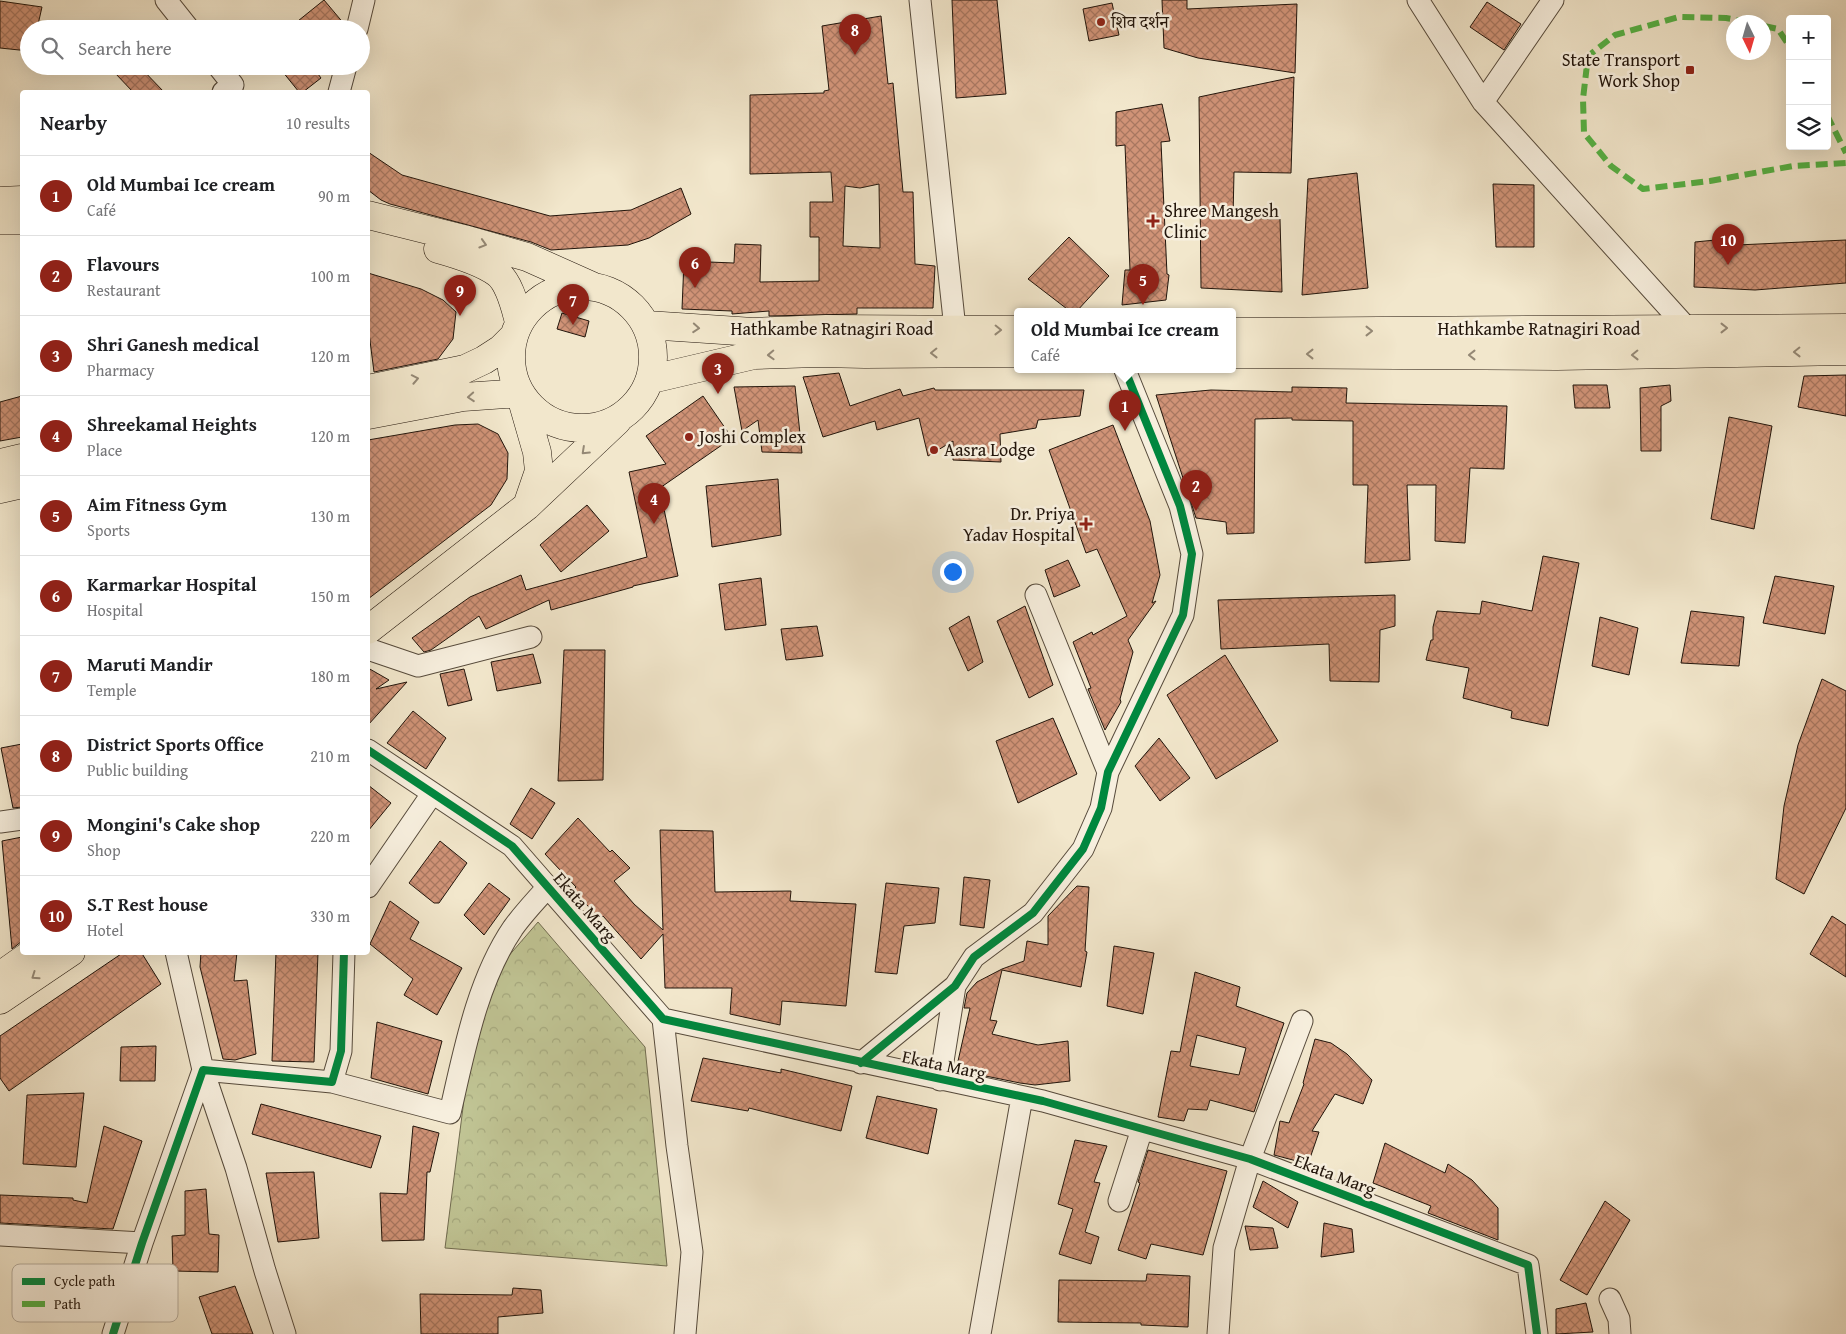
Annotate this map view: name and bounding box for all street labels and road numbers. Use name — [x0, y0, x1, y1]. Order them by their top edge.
street label: Hathkambe Ratnagiri Road — [731, 315, 934, 342]
street label: Hathkambe Ratnagiri Road — [1438, 315, 1641, 342]
street label: Ekata Marg — [547, 866, 624, 948]
street label: Ekata Marg — [900, 1042, 989, 1087]
street label: Ekata Marg — [1291, 1147, 1380, 1202]

